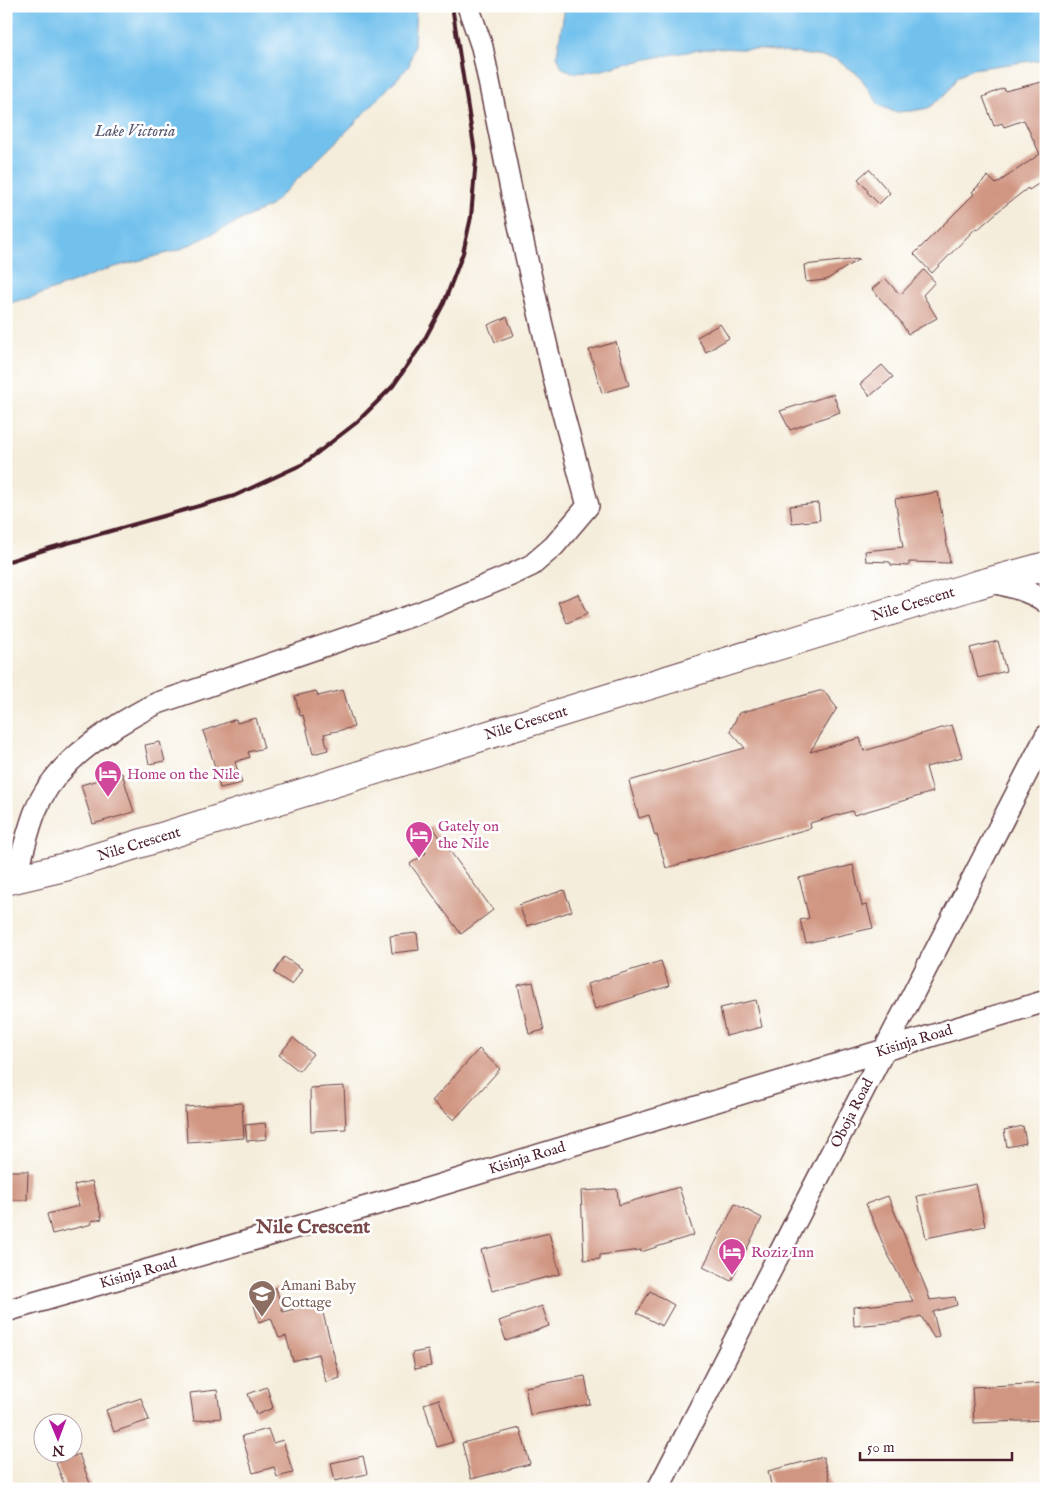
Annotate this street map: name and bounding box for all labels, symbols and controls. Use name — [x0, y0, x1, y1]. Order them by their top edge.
water label: Lake Victoria — [94, 122, 175, 142]
street label: Nile Crescent — [869, 582, 957, 626]
street label: Nile Crescent — [482, 701, 570, 745]
hotel icon: Home on the Nile — [93, 759, 123, 798]
place label: Home on the Nile — [127, 765, 240, 784]
place label: Gately on the Nile — [438, 817, 499, 853]
hotel icon: Gately on the Nile — [404, 820, 434, 859]
street label: Nile Crescent — [95, 822, 183, 866]
street label: Kisinja Road — [873, 1020, 956, 1062]
street label: Oboja Road — [826, 1074, 878, 1151]
street label: Kisinja Road — [486, 1137, 569, 1179]
district label: Nile Crescent — [255, 1215, 370, 1240]
hotel icon: Roziz Inn — [717, 1237, 747, 1276]
place label: Roziz Inn — [751, 1243, 814, 1262]
street label: Kisinja Road — [97, 1253, 180, 1293]
place label: Amani Baby Cottage — [280, 1276, 357, 1312]
school or university icon: Amani Baby Cottage — [247, 1279, 277, 1318]
north arrow — [32, 1412, 82, 1462]
scale bar — [860, 1430, 1012, 1462]
text: 50 m — [867, 1438, 895, 1457]
text: N — [52, 1441, 65, 1459]

